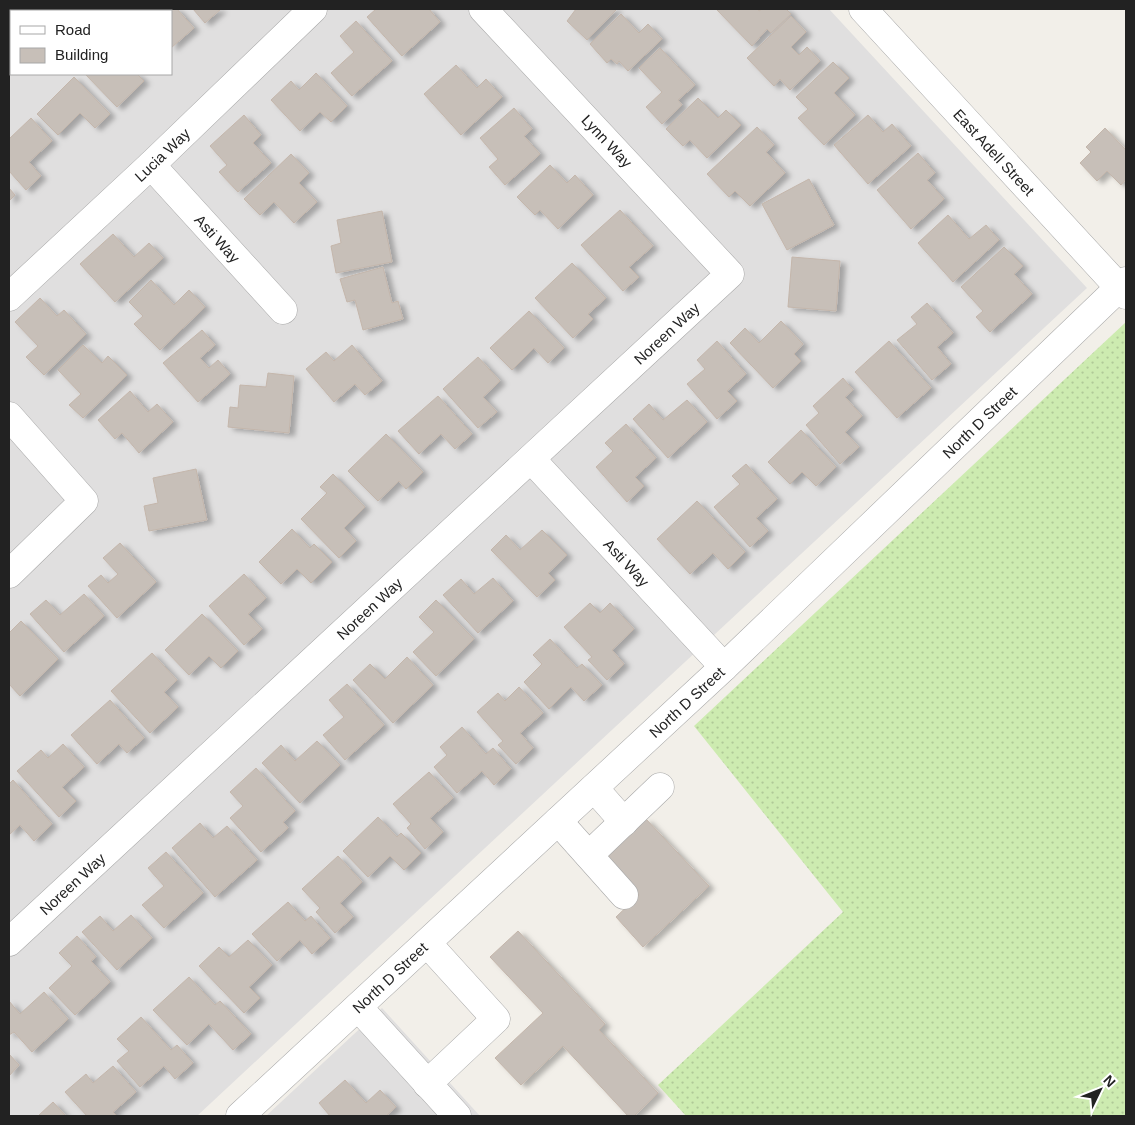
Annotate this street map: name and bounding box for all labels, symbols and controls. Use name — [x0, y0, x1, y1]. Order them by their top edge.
legend — [10, 10, 172, 75]
text: Road — [55, 21, 91, 38]
text: Building — [55, 46, 108, 63]
street label: East Adell Street — [950, 105, 1039, 199]
street label: Lynn Way — [578, 111, 636, 171]
street label: Lucia Way — [131, 124, 193, 185]
street label: Asti Way — [192, 211, 244, 266]
street label: Noreen Way — [630, 298, 703, 367]
street label: North D Street — [939, 382, 1020, 461]
street label: Asti Way — [601, 535, 653, 590]
street label: Noreen Way — [333, 574, 406, 643]
street label: North D Street — [646, 662, 728, 741]
street label: Noreen Way — [36, 849, 109, 918]
street label: North D Street — [349, 938, 431, 1016]
north arrow — [1075, 1065, 1125, 1115]
text: N — [1100, 1072, 1119, 1090]

